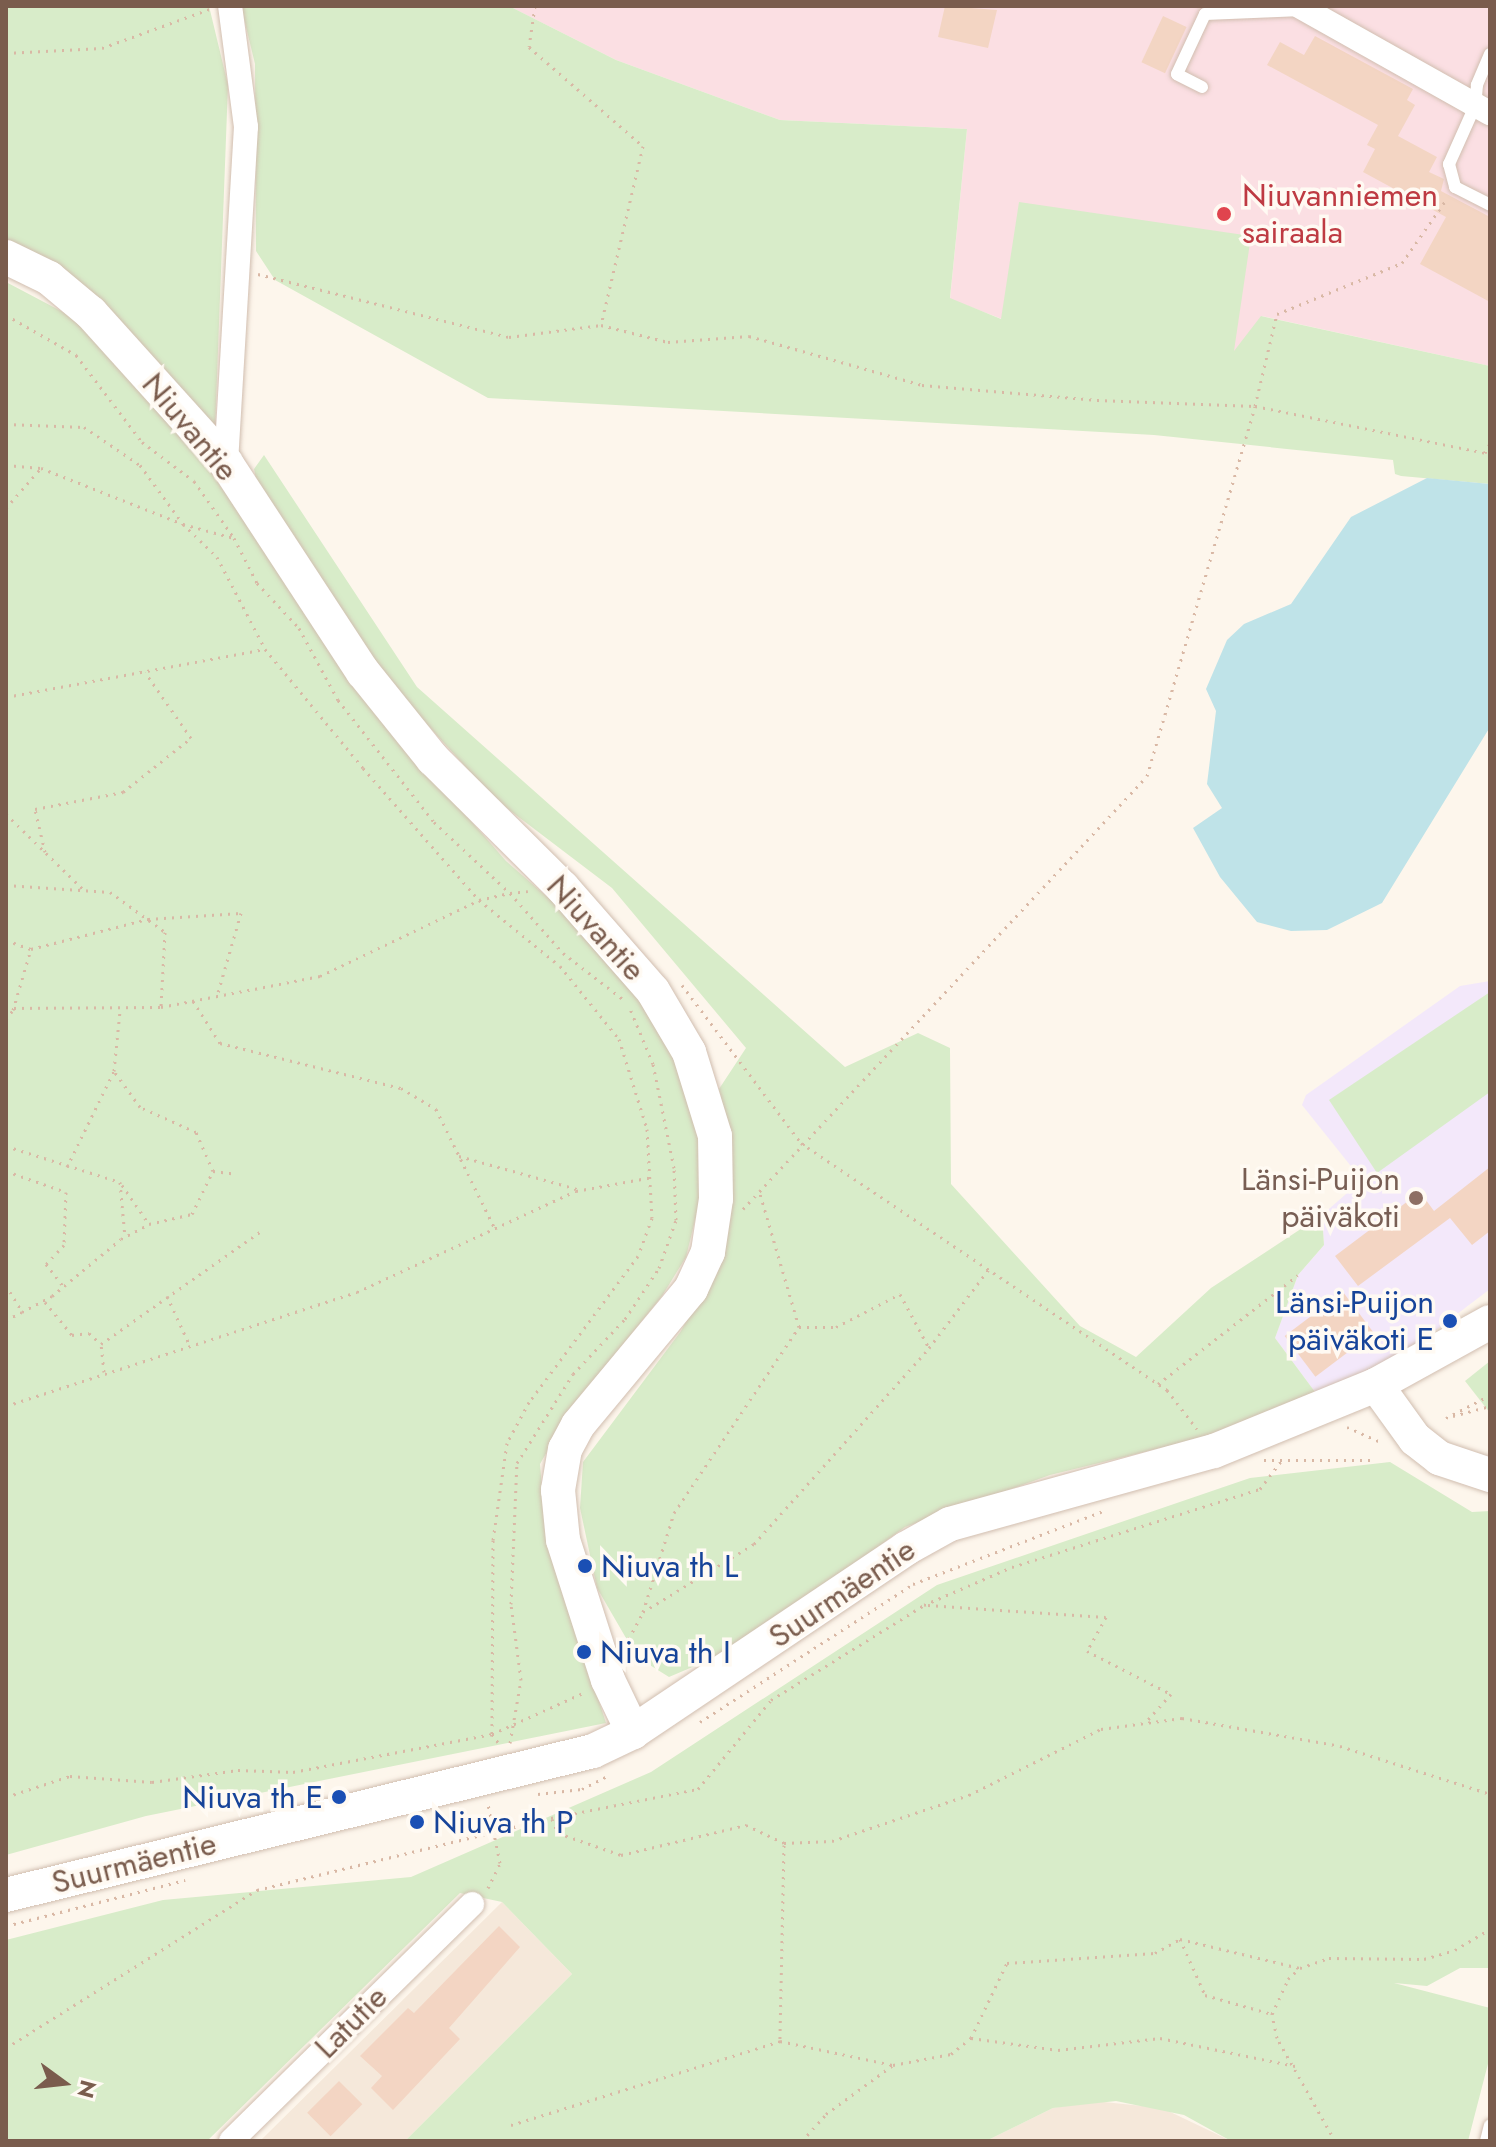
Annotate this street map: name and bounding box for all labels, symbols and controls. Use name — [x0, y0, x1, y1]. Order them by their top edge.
place label: Niuvanniemen sairaala — [1242, 177, 1438, 252]
marker: Niuvanniemen sairaala — [1213, 203, 1235, 225]
street label: Niuvantie — [134, 365, 246, 489]
street label: Niuvantie — [539, 867, 653, 989]
place label: Länsi-Puijon päiväkoti — [1241, 1161, 1400, 1236]
marker: Länsi-Puijon päiväkoti — [1407, 1189, 1425, 1207]
place label: Länsi-Puijon päiväkoti E — [1275, 1284, 1434, 1359]
marker: Länsi-Puijon päiväkoti E — [1441, 1312, 1459, 1330]
street label: Suurmäentie — [761, 1530, 923, 1656]
place label: Niuva th L — [601, 1547, 738, 1585]
marker: Niuva th L — [576, 1557, 594, 1575]
place label: Niuva th I — [600, 1633, 731, 1671]
marker: Niuva th I — [575, 1643, 593, 1661]
place label: Niuva th E — [182, 1778, 323, 1816]
marker: Niuva th E — [330, 1788, 348, 1806]
place label: Niuva th P — [433, 1803, 574, 1841]
marker: Niuva th P — [408, 1813, 426, 1831]
street label: Suurmäentie — [48, 1824, 220, 1902]
street label: Latutie — [307, 1978, 395, 2066]
north arrow — [24, 2043, 104, 2123]
text: N — [69, 2077, 105, 2102]

